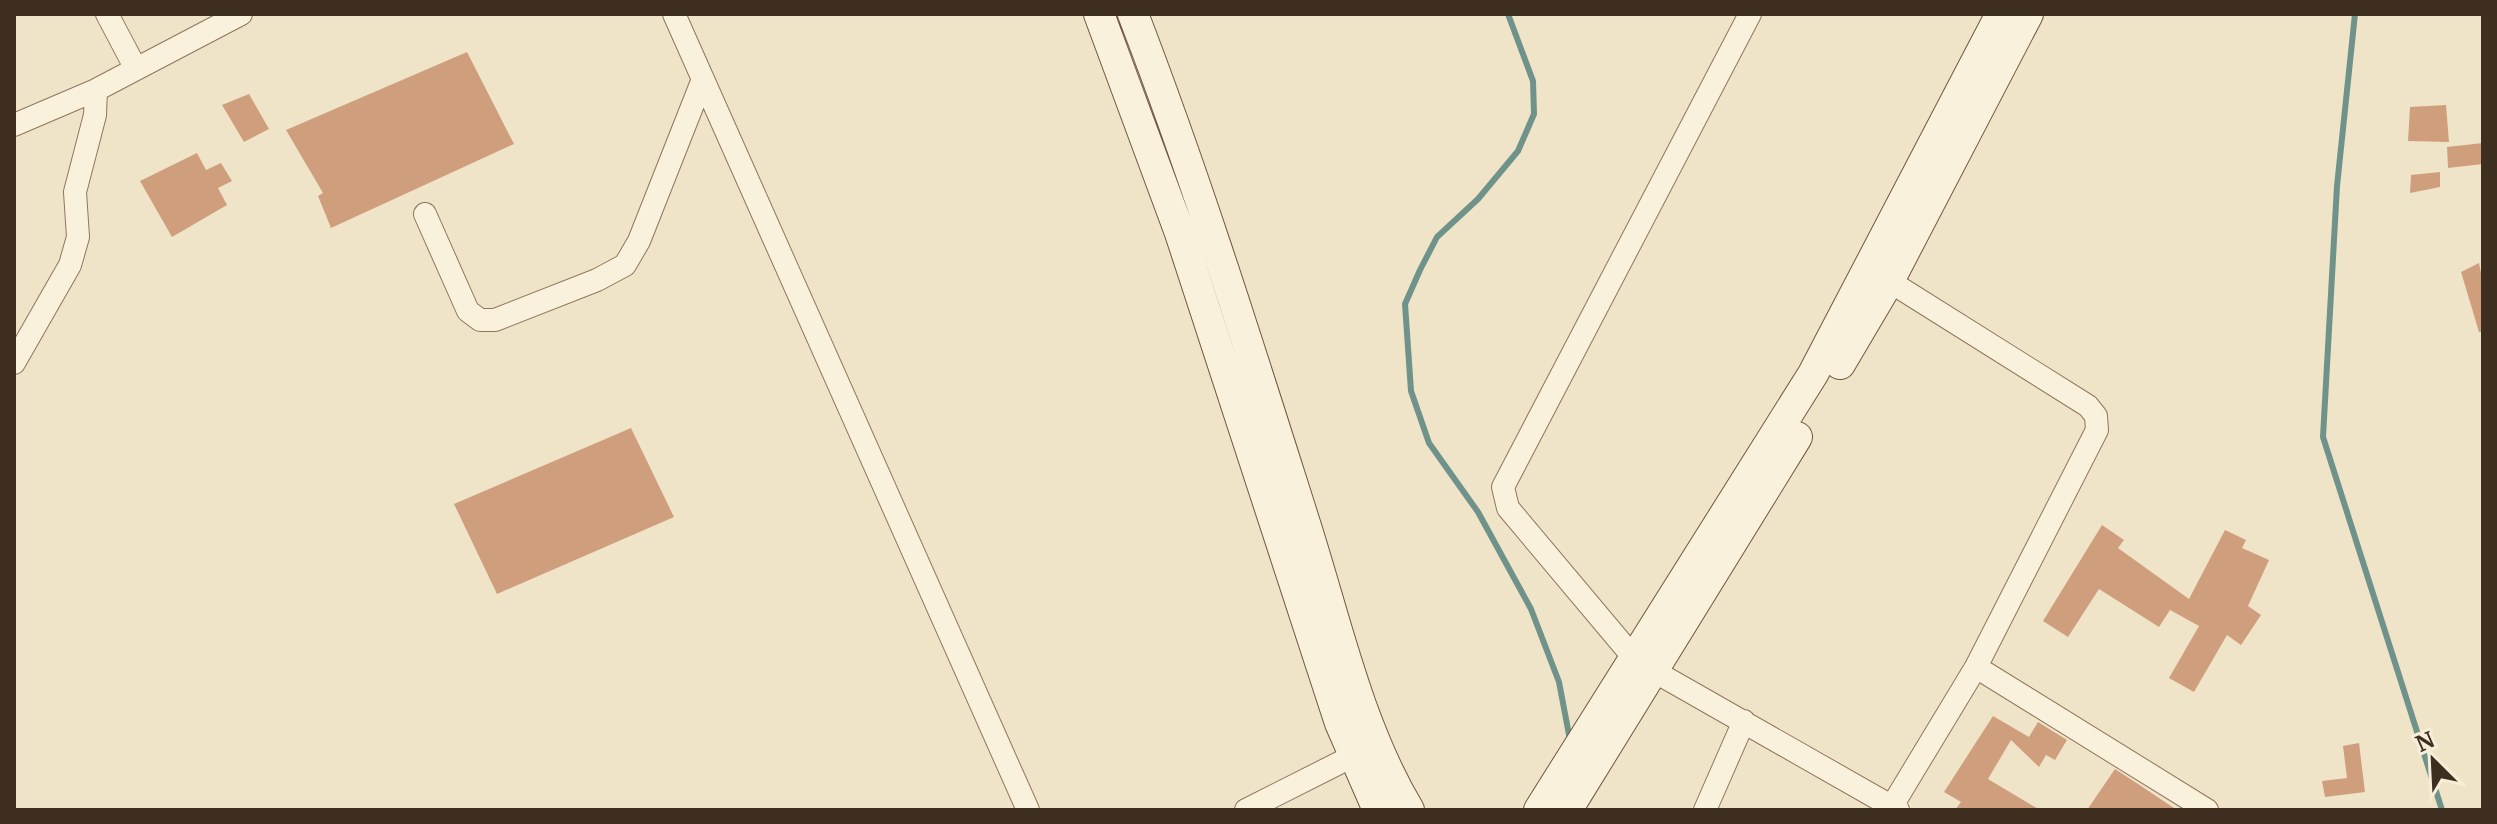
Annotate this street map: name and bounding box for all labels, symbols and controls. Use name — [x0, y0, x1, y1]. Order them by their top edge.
north arrow — [2393, 720, 2473, 800]
text: N — [2411, 725, 2439, 758]

